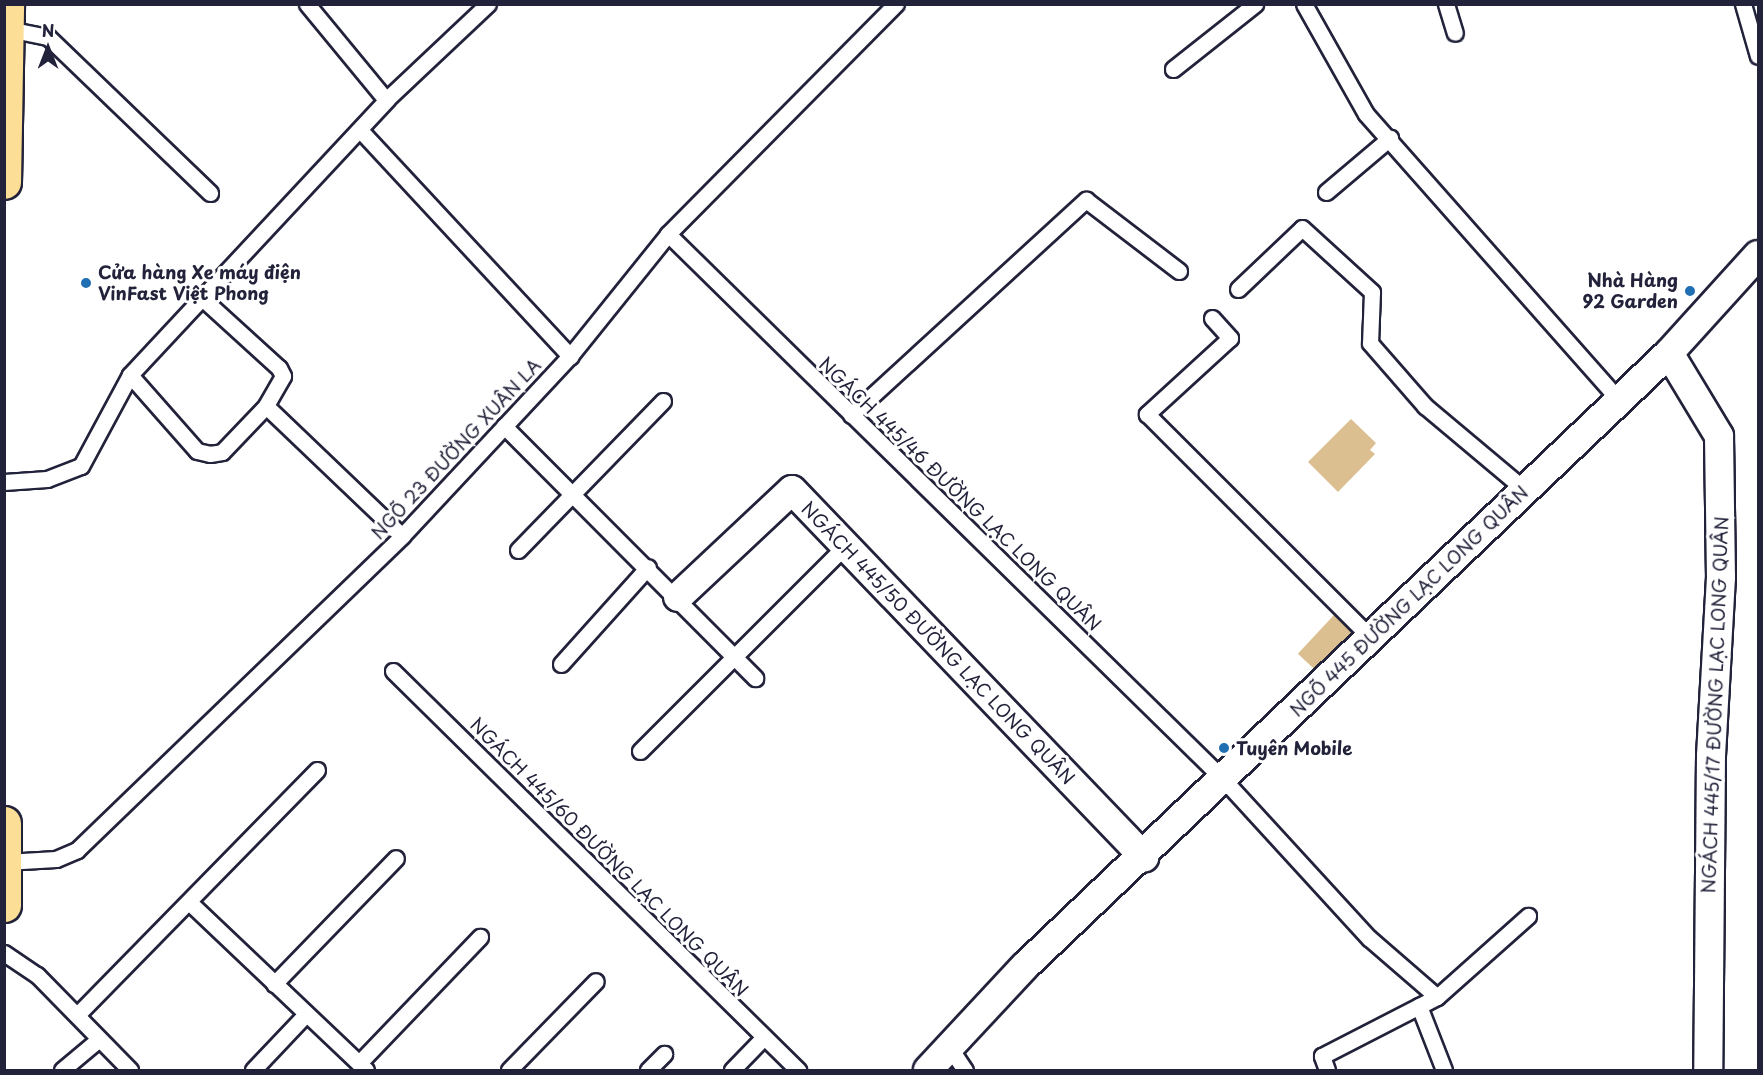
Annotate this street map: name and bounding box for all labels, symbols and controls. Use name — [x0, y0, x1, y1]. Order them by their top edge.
north arrow — [18, 18, 78, 78]
text: N — [42, 18, 54, 42]
place label: Cửa hàng Xe máy điện VinFast Việt Phong — [98, 262, 302, 304]
place label: Nhà Hàng 92 Garden — [1582, 270, 1678, 312]
marker: Cửa hàng Xe máy điện VinFast Việt Phong — [79, 276, 93, 290]
marker: Nhà Hàng 92 Garden — [1683, 284, 1697, 298]
street label: NGÁCH 445/46 ĐƯỜNG LẠC LONG QUÂN — [813, 352, 1107, 636]
street label: NGÕ 23 ĐƯỜNG XUÂN LA — [366, 353, 546, 545]
street label: NGÕ 445 ĐƯỜNG LẠC LONG QUÂN — [1283, 479, 1535, 723]
street label: NGÁCH 445/50 ĐƯỜNG LẠC LONG QUÂN — [795, 496, 1081, 790]
street label: NGÁCH 445/17 ĐƯỜNG LẠC LONG QUÂN — [1698, 514, 1732, 896]
street label: NGÁCH 445/60 ĐƯỜNG LẠC LONG QUÂN — [464, 712, 754, 1002]
place label: Tuyên Mobile — [1236, 737, 1354, 759]
marker: Tuyên Mobile — [1217, 741, 1231, 755]

